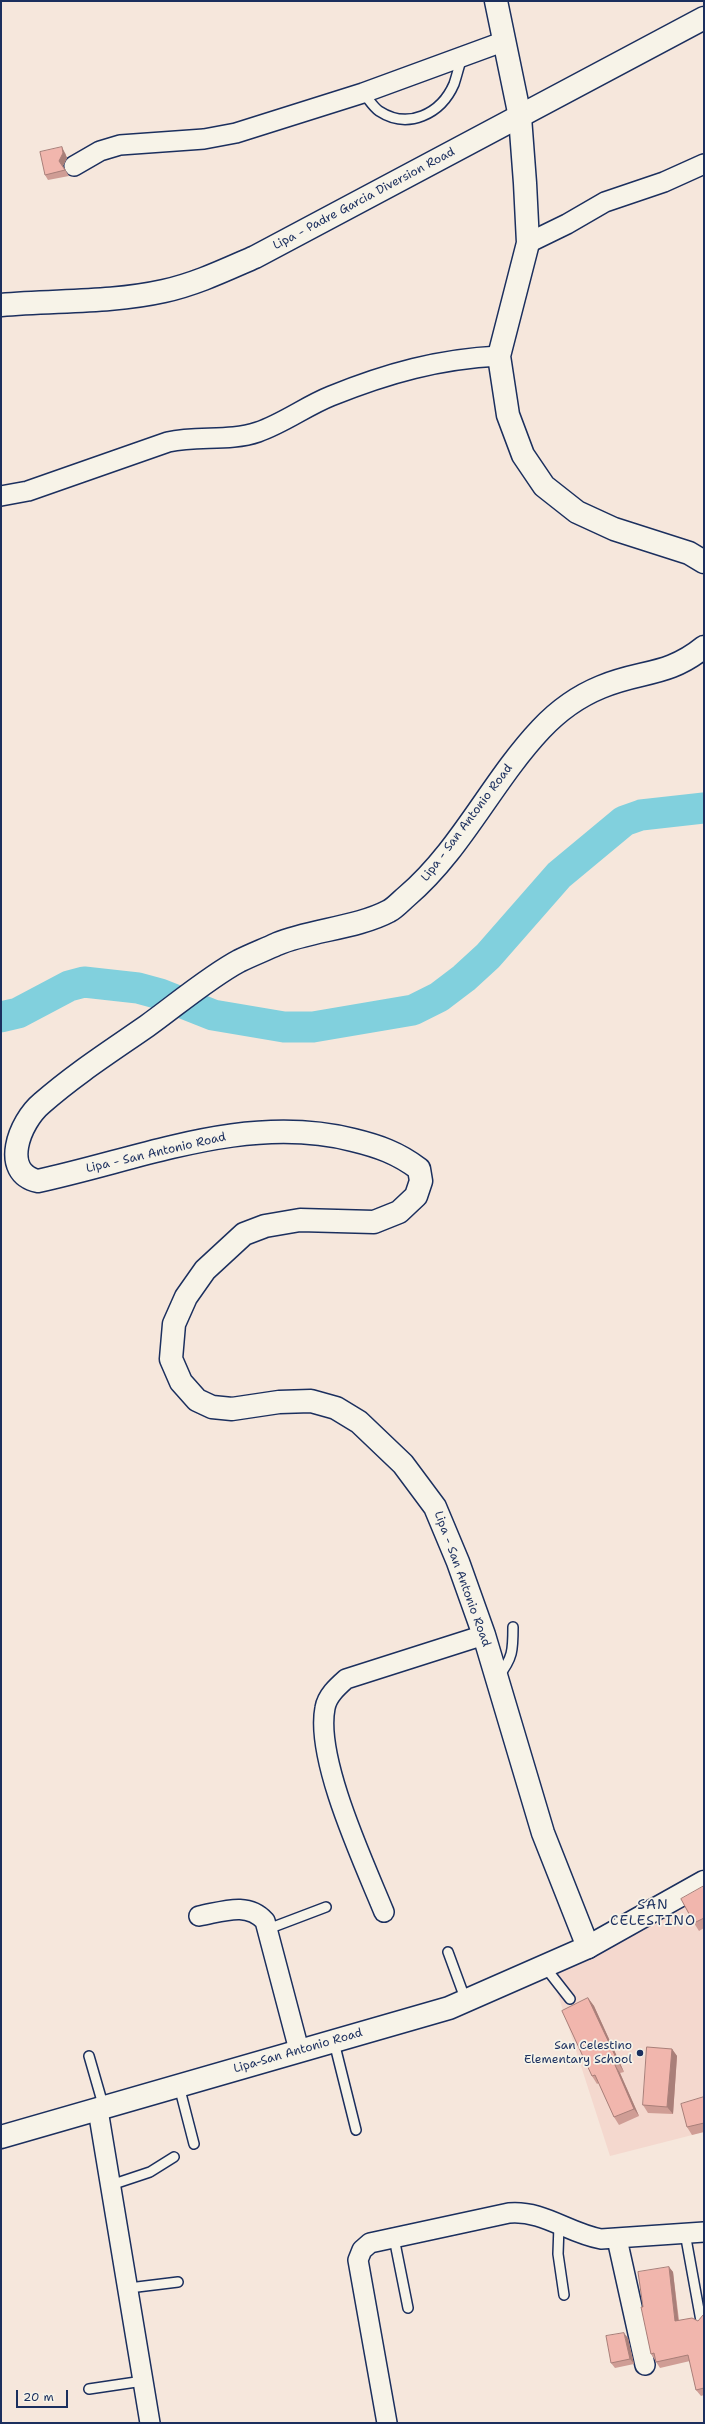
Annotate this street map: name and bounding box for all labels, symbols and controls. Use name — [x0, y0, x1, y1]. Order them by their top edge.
street label: Lipa - Padre Garcia Diversion Road — [271, 145, 457, 253]
street label: Lipa - San Antonio Road — [418, 762, 516, 884]
street label: Lipa - San Antonio Road — [85, 1130, 227, 1176]
street label: Lipa - San Antonio Road — [431, 1509, 493, 1649]
district label: SAN CELESTINO — [610, 1897, 696, 1930]
street label: Lipa-San Antonio Road — [232, 2026, 364, 2076]
place label: San Celestino Elementary School — [524, 2039, 632, 2067]
marker: San Celestino Elementary School — [635, 2048, 645, 2058]
scale bar — [18, 2382, 70, 2408]
text: 20 m — [23, 2389, 54, 2405]

